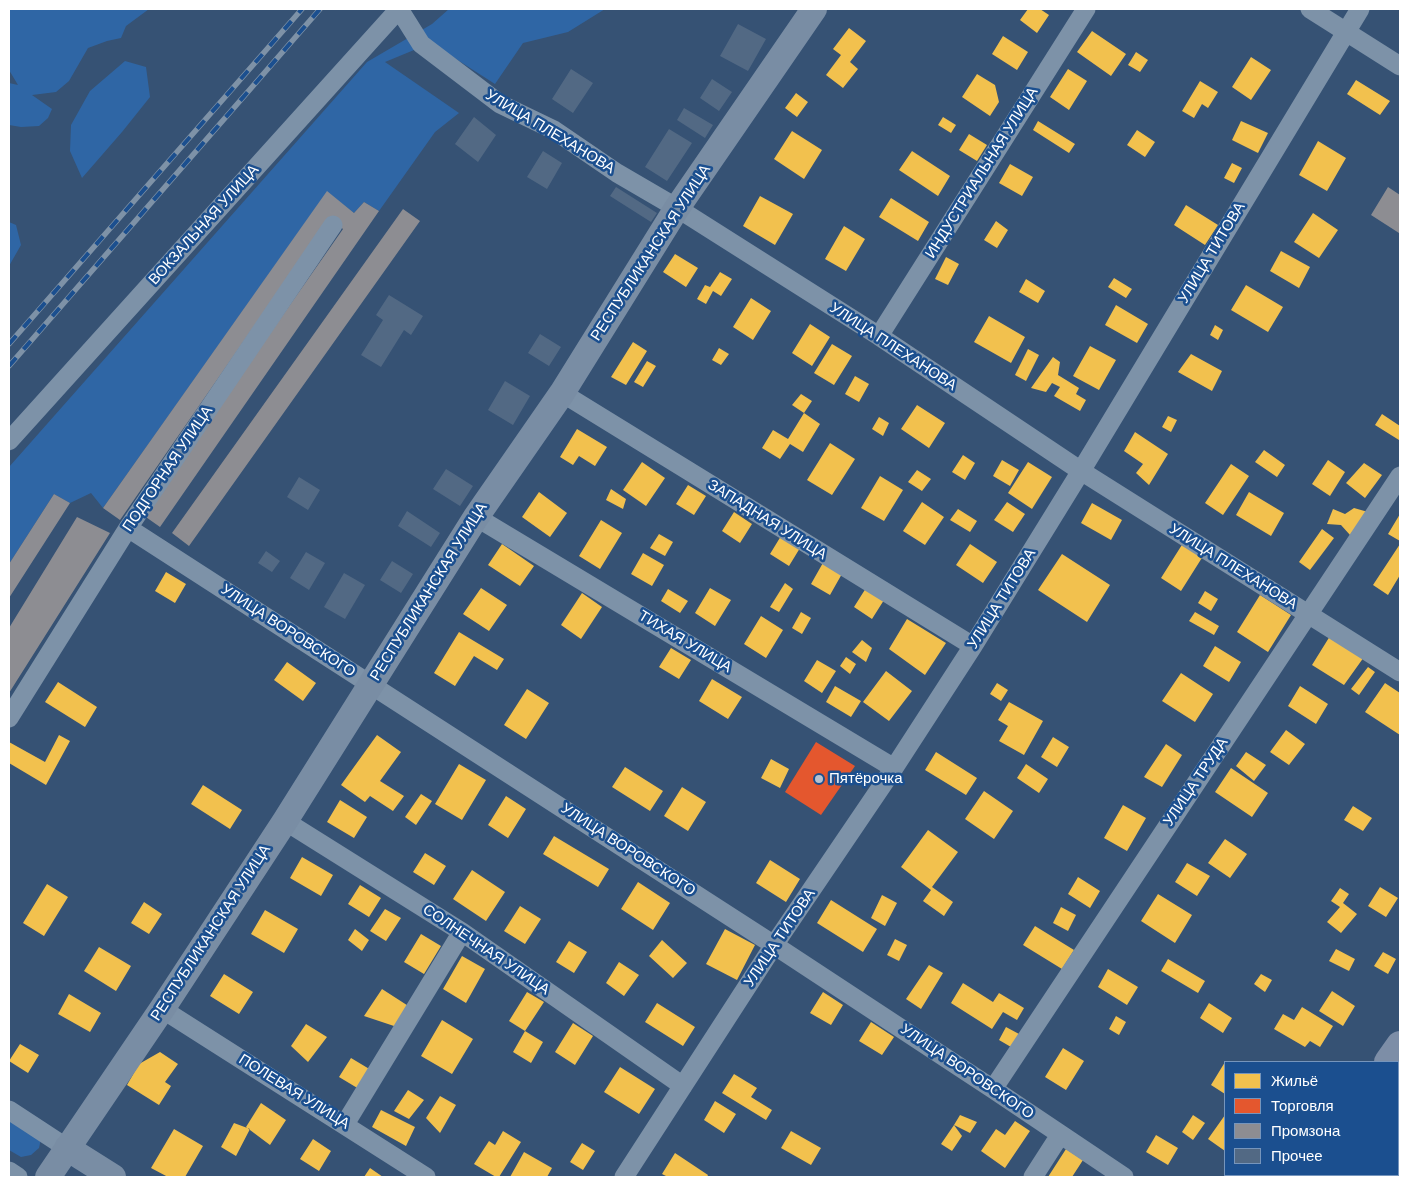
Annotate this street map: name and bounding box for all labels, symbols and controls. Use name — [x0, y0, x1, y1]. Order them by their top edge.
street label: ИНДУСТРИАЛЬНАЯ УЛИЦА — [922, 84, 1042, 262]
street label: УЛИЦА ПЛЕХАНОВА — [482, 86, 618, 178]
street label: ВОКЗАЛЬНАЯ УЛИЦА — [145, 161, 263, 289]
street label: РЕСПУБЛИКАНСКАЯ УЛИЦА — [587, 161, 715, 345]
street label: УЛИЦА ТИТОВА — [1175, 199, 1249, 307]
street label: УЛИЦА ПЛЕХАНОВА — [826, 299, 960, 395]
street label: ПОДГОРНАЯ УЛИЦА — [119, 403, 217, 535]
street label: ЗАПАДНАЯ УЛИЦА — [704, 476, 830, 564]
street label: РЕСПУБЛИКАНСКАЯ УЛИЦА — [367, 500, 491, 684]
street label: УЛИЦА ПЛЕХАНОВА — [1166, 520, 1300, 614]
street label: УЛИЦА ТИТОВА — [964, 546, 1040, 652]
street label: УЛИЦА ВОРОВСКОГО — [217, 581, 359, 681]
street label: ТИХАЯ УЛИЦА — [635, 607, 735, 677]
street label: УЛИЦА ТРУДА — [1160, 734, 1232, 830]
place label: Пятёрочка — [829, 770, 903, 788]
marker: Пятёрочка — [813, 773, 825, 785]
street label: УЛИЦА ВОРОВСКОГО — [557, 800, 699, 900]
street label: РЕСПУБЛИКАНСКАЯ УЛИЦА — [147, 841, 275, 1025]
street label: УЛИЦА ТИТОВА — [741, 885, 819, 991]
street label: СОЛНЕЧНАЯ УЛИЦА — [419, 901, 553, 999]
street label: УЛИЦА ВОРОВСКОГО — [897, 1021, 1037, 1123]
street label: ПОЛЕВАЯ УЛИЦА — [235, 1051, 353, 1133]
legend — [1224, 1061, 1399, 1176]
text: Жильё — [1271, 1072, 1318, 1089]
text: Торговля — [1271, 1097, 1334, 1114]
text: Промзона — [1271, 1122, 1340, 1139]
text: Прочее — [1271, 1147, 1323, 1164]

